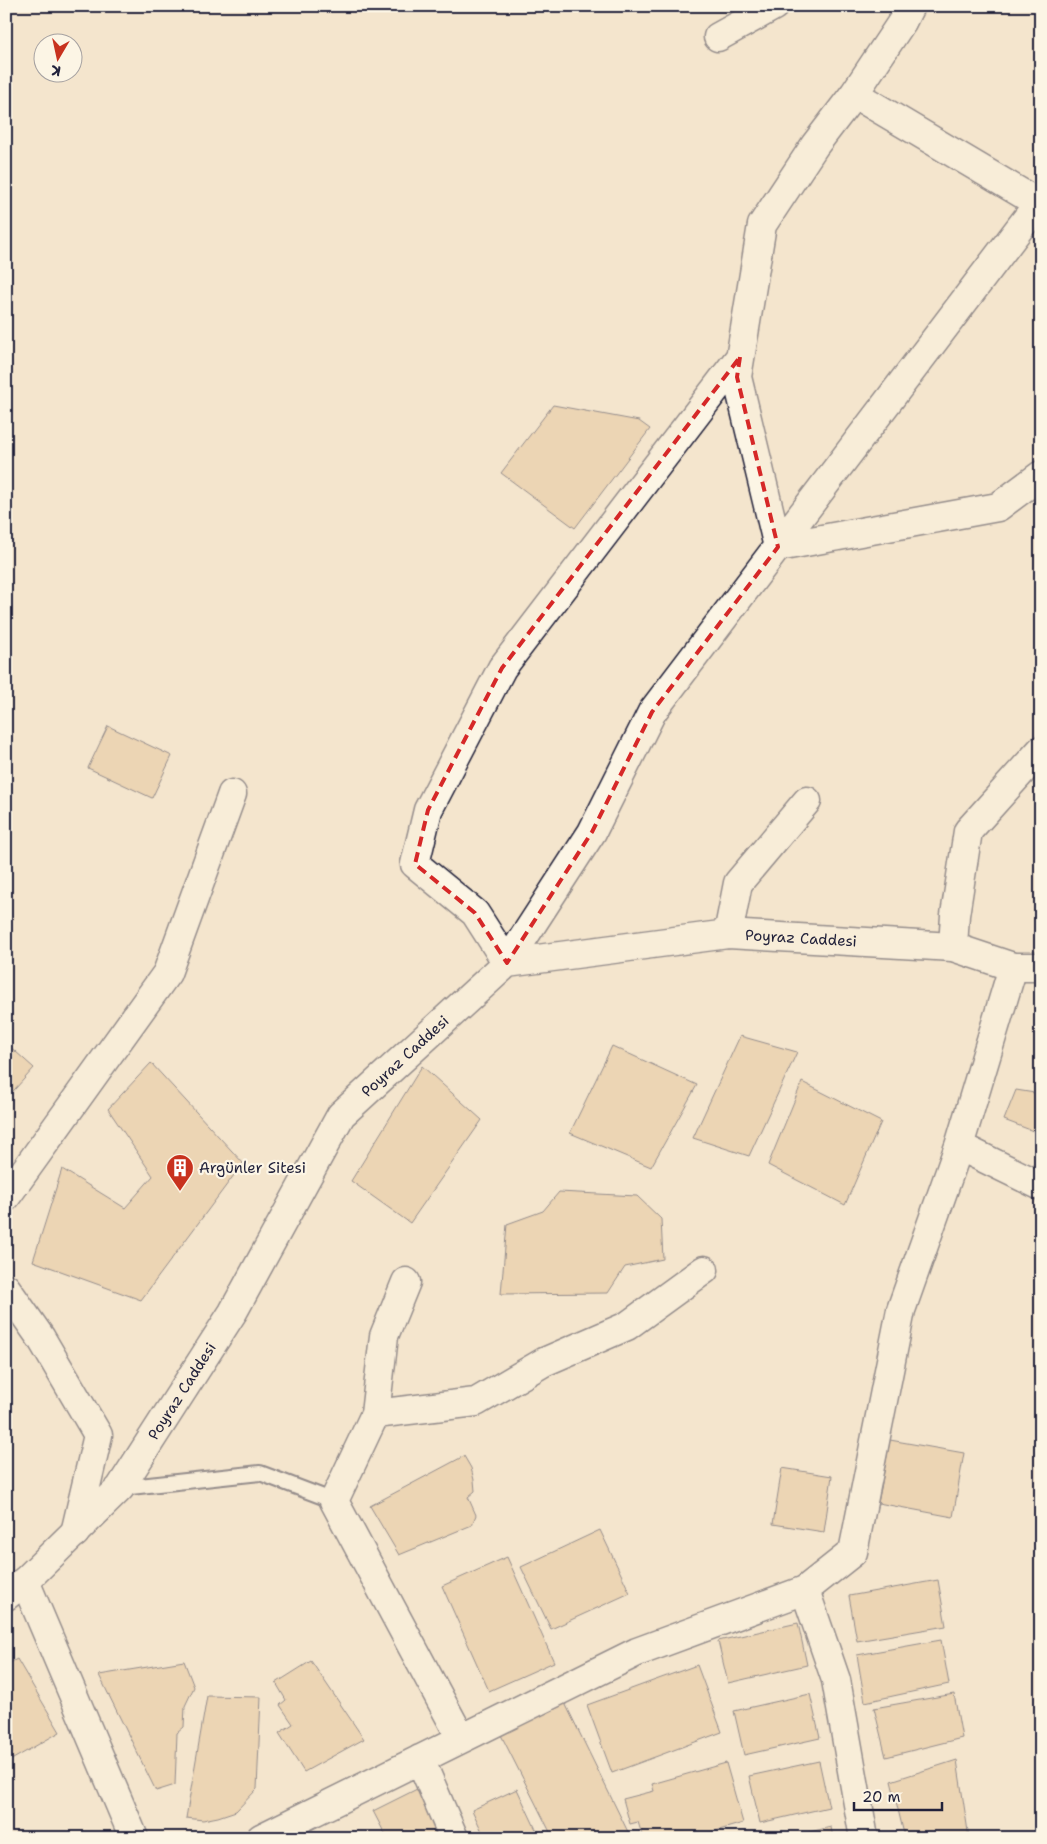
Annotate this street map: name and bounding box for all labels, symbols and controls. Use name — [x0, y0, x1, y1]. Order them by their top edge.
north arrow — [32, 32, 82, 82]
text: K — [49, 61, 62, 80]
street label: Poyraz Caddesi — [745, 925, 857, 951]
street label: Poyraz Caddesi — [357, 1011, 453, 1101]
building icon: Argünler Sitesi — [165, 1153, 195, 1192]
place label: Argünler Sitesi — [199, 1158, 306, 1178]
street label: Poyraz Caddesi — [143, 1339, 221, 1444]
scale bar — [854, 1779, 942, 1811]
text: 20 m — [862, 1787, 901, 1807]

